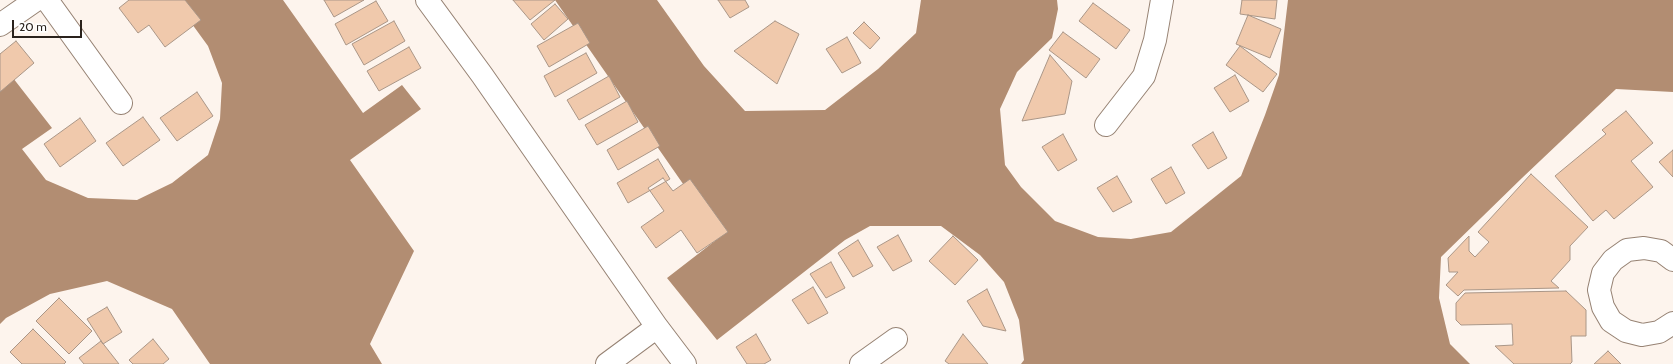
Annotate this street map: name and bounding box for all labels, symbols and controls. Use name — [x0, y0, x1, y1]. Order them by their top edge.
scale bar — [14, 12, 84, 38]
text: 20 m — [19, 19, 47, 34]

